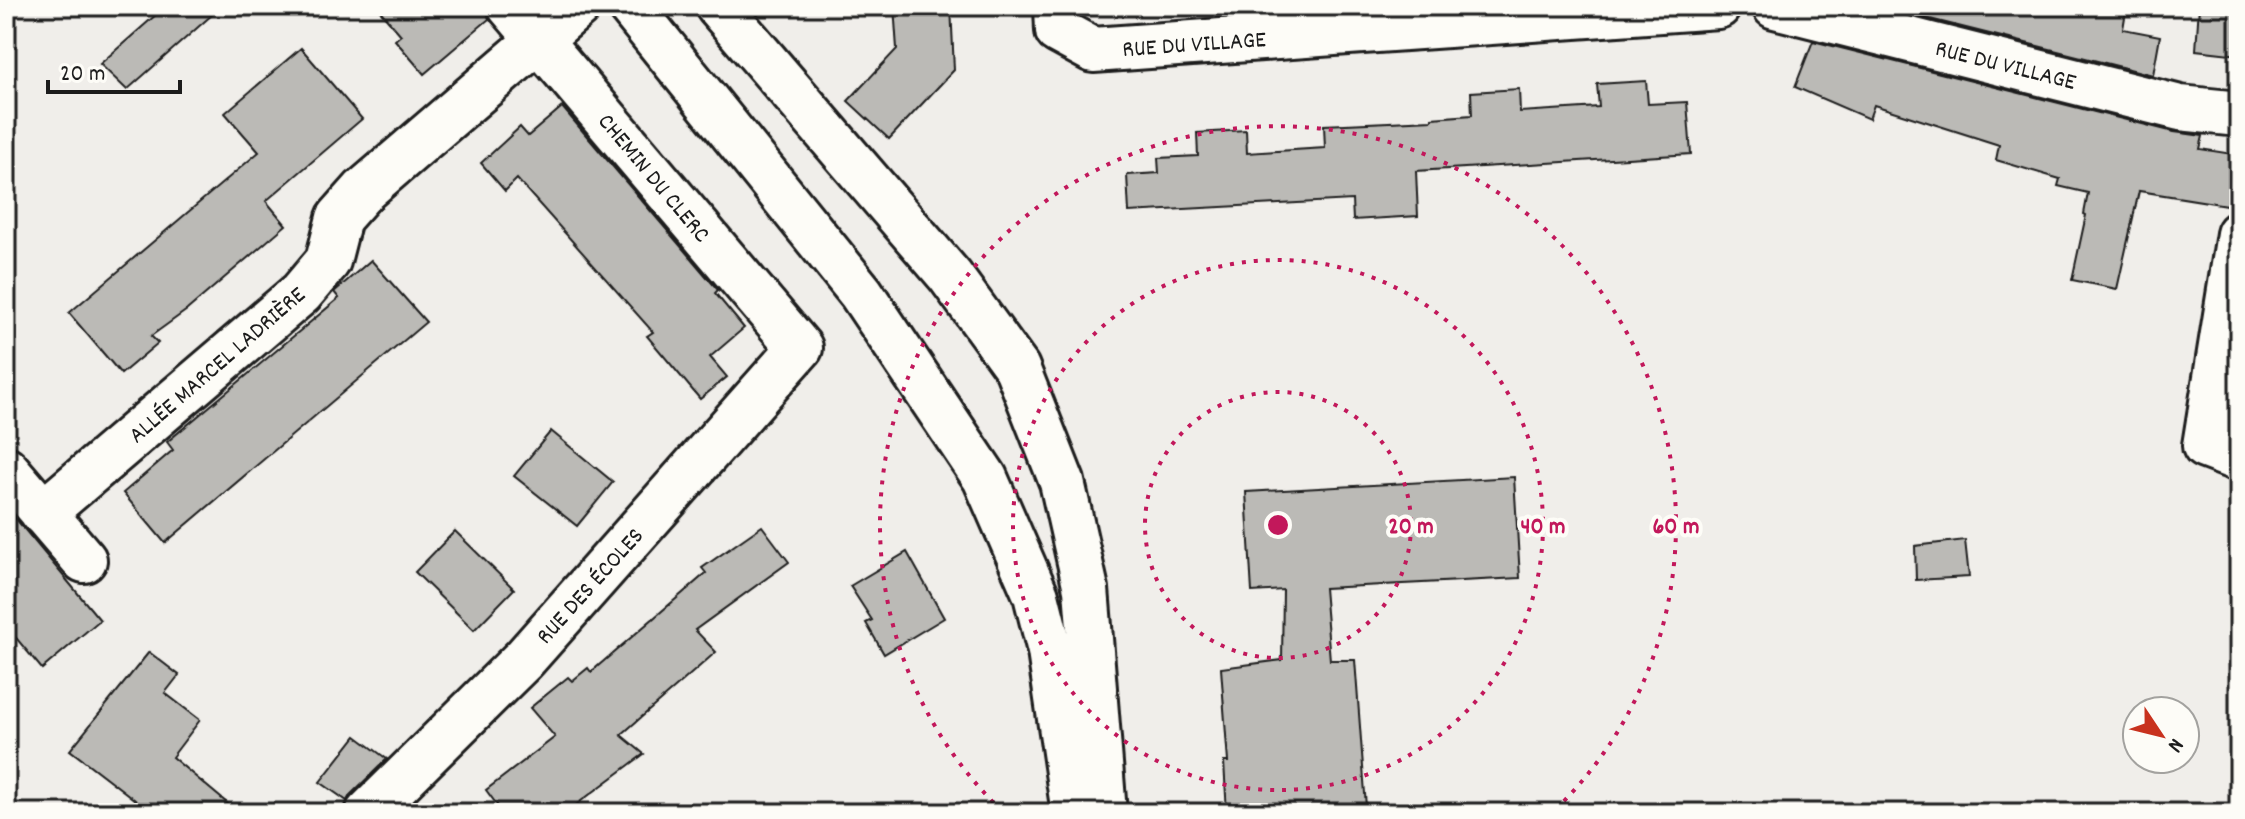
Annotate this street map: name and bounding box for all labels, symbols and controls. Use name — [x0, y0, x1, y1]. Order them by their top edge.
street label: RUE DU VILLAGE — [1121, 24, 1267, 68]
street label: RUE DU VILLAGE — [1931, 33, 2079, 101]
scale bar — [48, 44, 180, 94]
text: 20 m — [60, 58, 106, 92]
street label: CHEMIN DU CLERC — [588, 107, 717, 251]
street label: ALLÉE MARCEL LADRIÈRE — [122, 280, 314, 453]
centre of rings — [1264, 511, 1292, 539]
text: 20 m — [1388, 511, 1434, 545]
text: 40 m — [1520, 511, 1566, 545]
text: 60 m — [1653, 511, 1699, 545]
street label: RUE DES ÉCOLES — [529, 521, 653, 653]
north arrow — [2121, 695, 2201, 775]
text: N — [2159, 731, 2190, 758]

